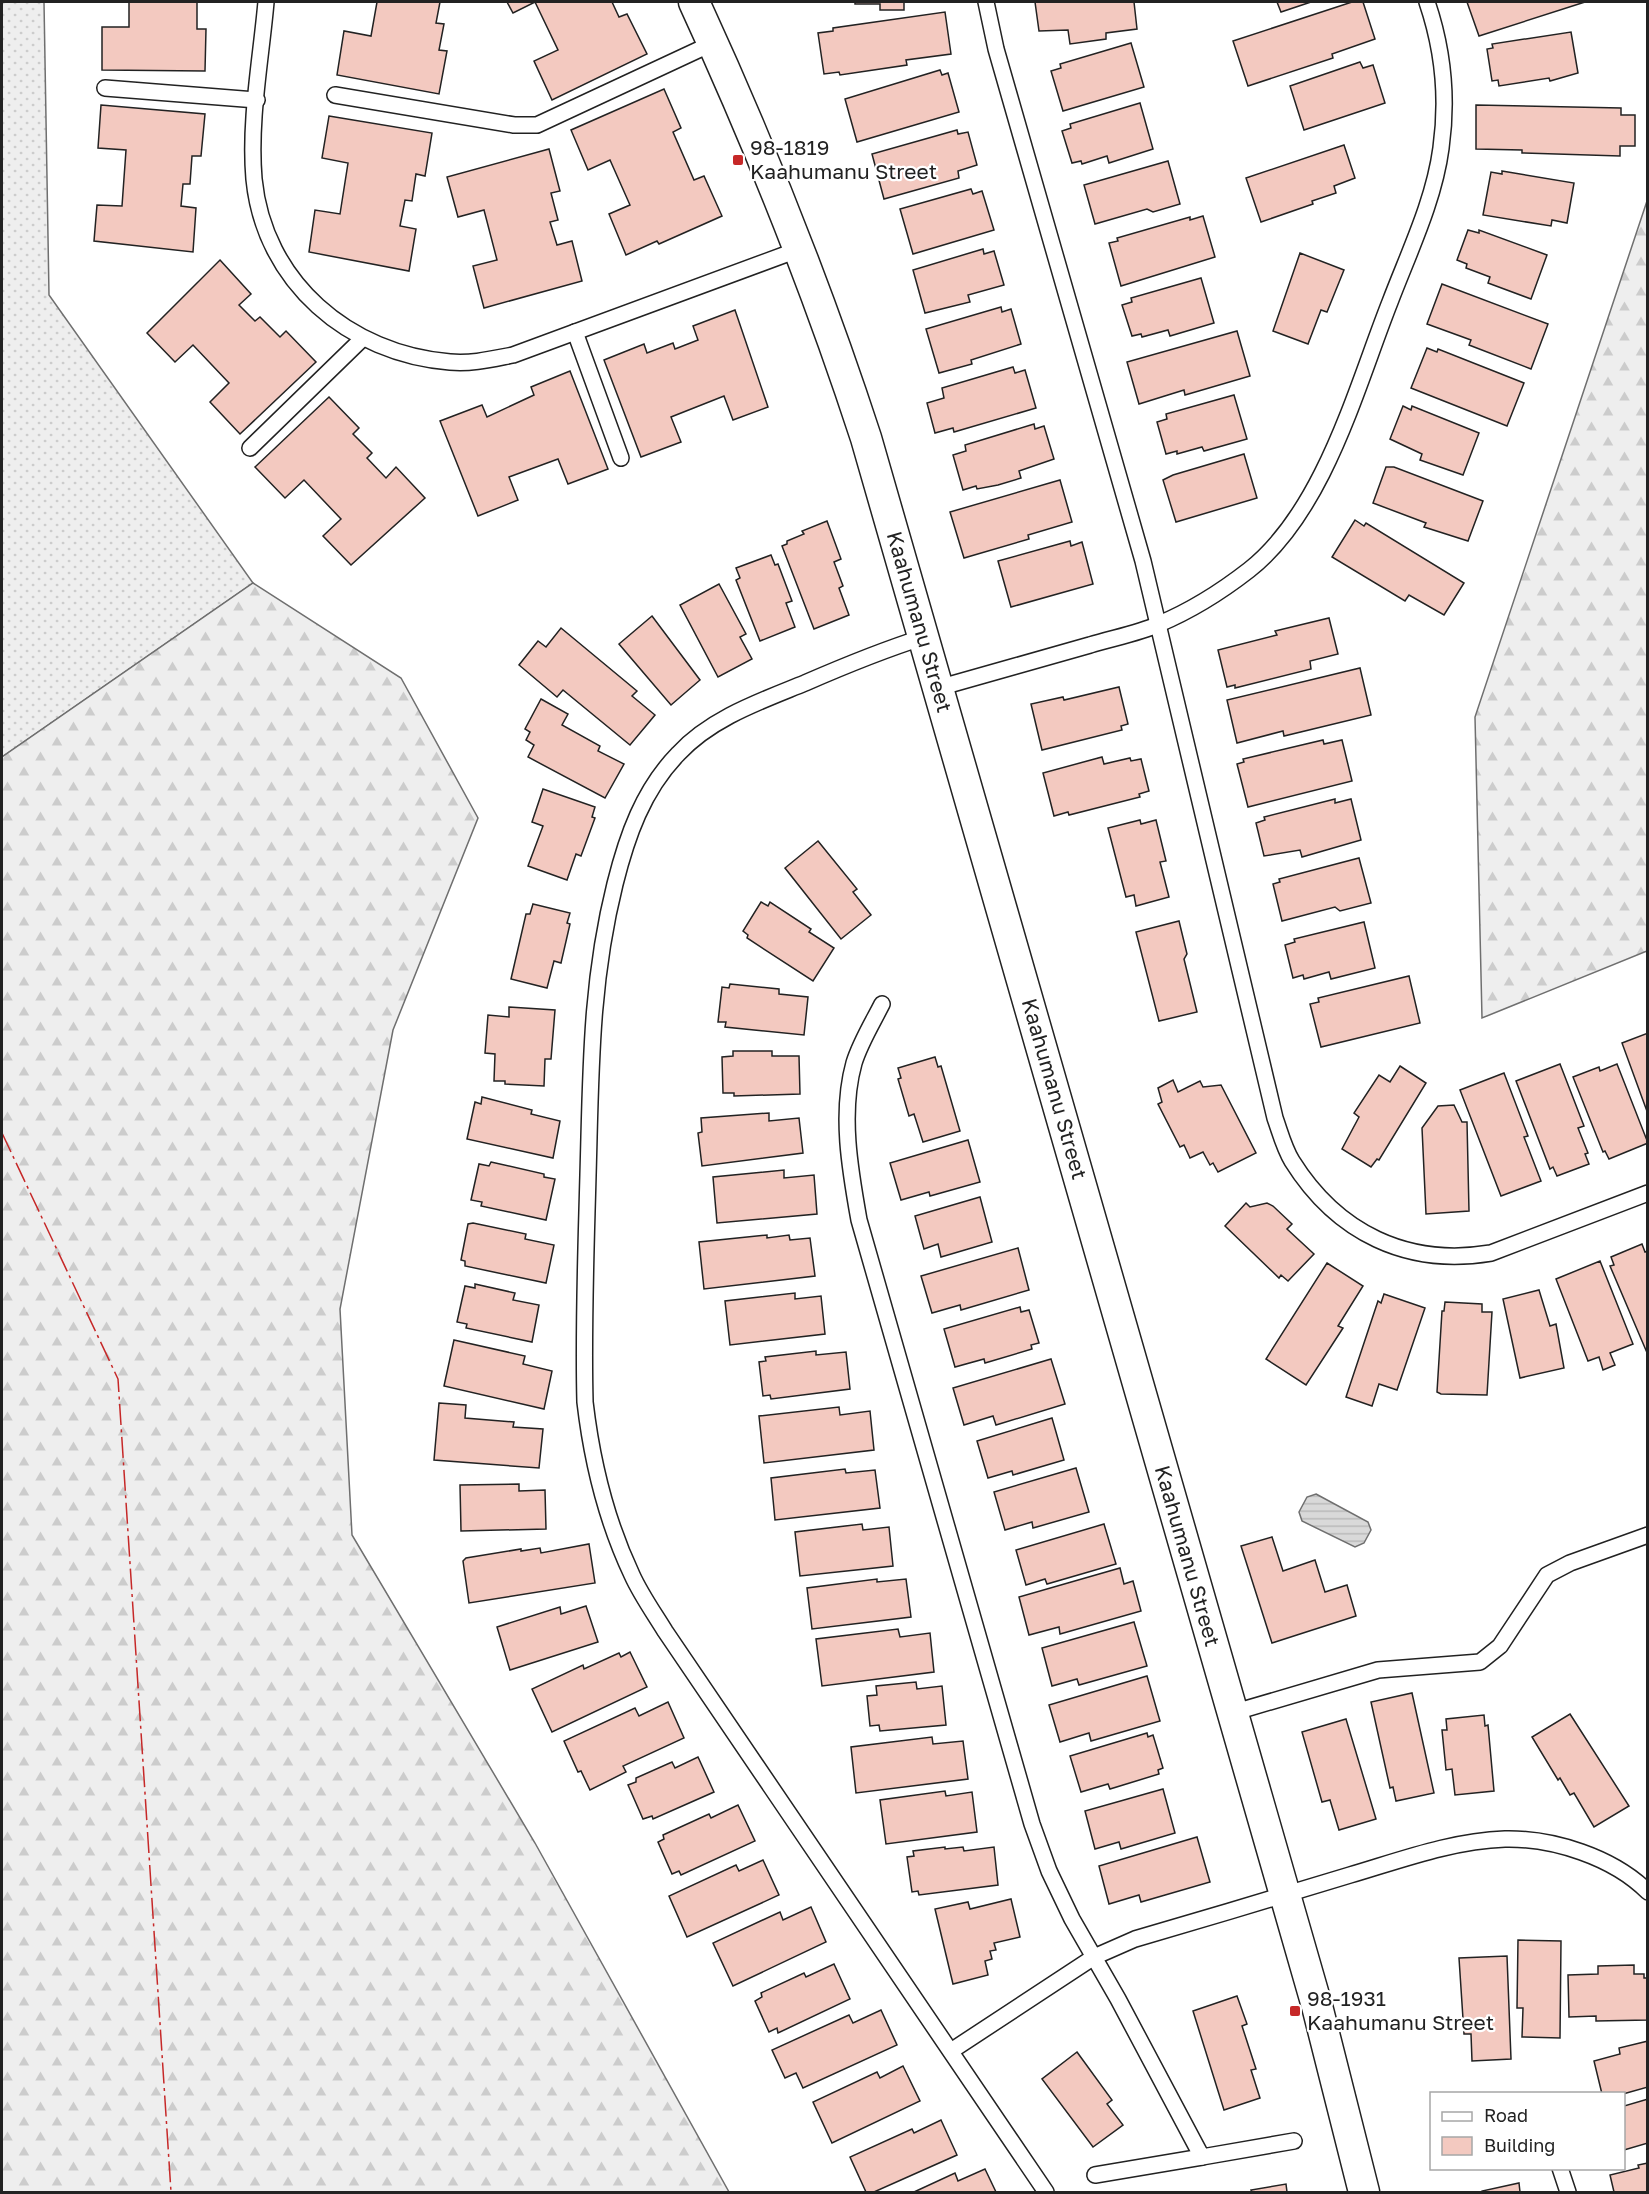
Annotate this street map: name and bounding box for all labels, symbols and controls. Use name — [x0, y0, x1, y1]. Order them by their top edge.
place label: 98-1819 Kaahumanu Street — [750, 134, 937, 184]
marker: 98-1819 Kaahumanu Street — [731, 153, 745, 167]
street label: Kaahumanu Street — [882, 528, 958, 715]
street label: Kaahumanu Street — [1017, 995, 1093, 1182]
street label: Kaahumanu Street — [1150, 1462, 1226, 1649]
place label: 98-1931 Kaahumanu Street — [1307, 1985, 1494, 2035]
marker: 98-1931 Kaahumanu Street — [1288, 2004, 1302, 2018]
legend — [1430, 2092, 1625, 2170]
text: Road — [1484, 2104, 1528, 2126]
text: Building — [1484, 2134, 1555, 2156]

